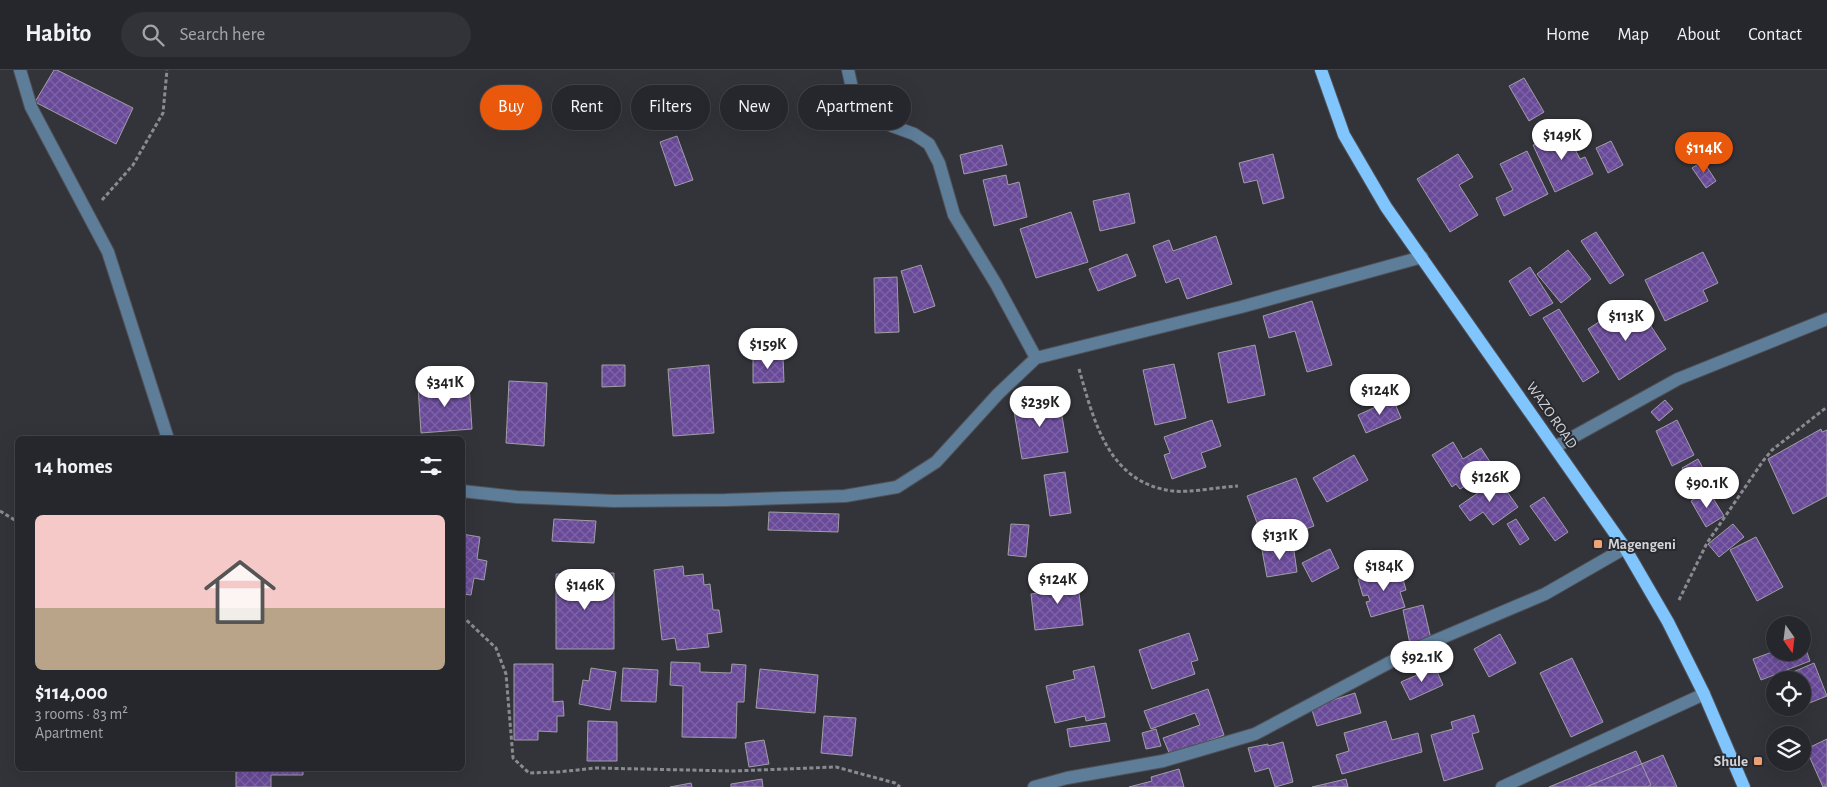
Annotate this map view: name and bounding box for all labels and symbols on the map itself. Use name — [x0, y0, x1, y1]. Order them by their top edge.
pin: $149K — [1527, 118, 1597, 161]
pin: $114K — [1669, 132, 1739, 174]
pin: $113K — [1591, 300, 1661, 342]
pin: $159K — [733, 328, 803, 370]
pin: $341K — [410, 366, 480, 408]
pin: $124K — [1345, 374, 1415, 416]
street label: WAZO ROAD — [1523, 379, 1580, 452]
pin: $239K — [1005, 386, 1075, 428]
pin: $126K — [1455, 460, 1525, 503]
pin: $90.1K — [1666, 466, 1748, 509]
pin: $131K — [1245, 518, 1315, 561]
place label: Magengeni — [1608, 537, 1676, 552]
marker: Magengeni — [1592, 538, 1604, 550]
pin: $184K — [1349, 550, 1419, 592]
pin: $124K — [1023, 562, 1093, 605]
pin: $146K — [550, 568, 620, 611]
north arrow — [1766, 616, 1811, 661]
pin: $92.1K — [1381, 640, 1463, 683]
place label: Shule — [1714, 754, 1748, 769]
marker: Shule — [1752, 755, 1764, 767]

